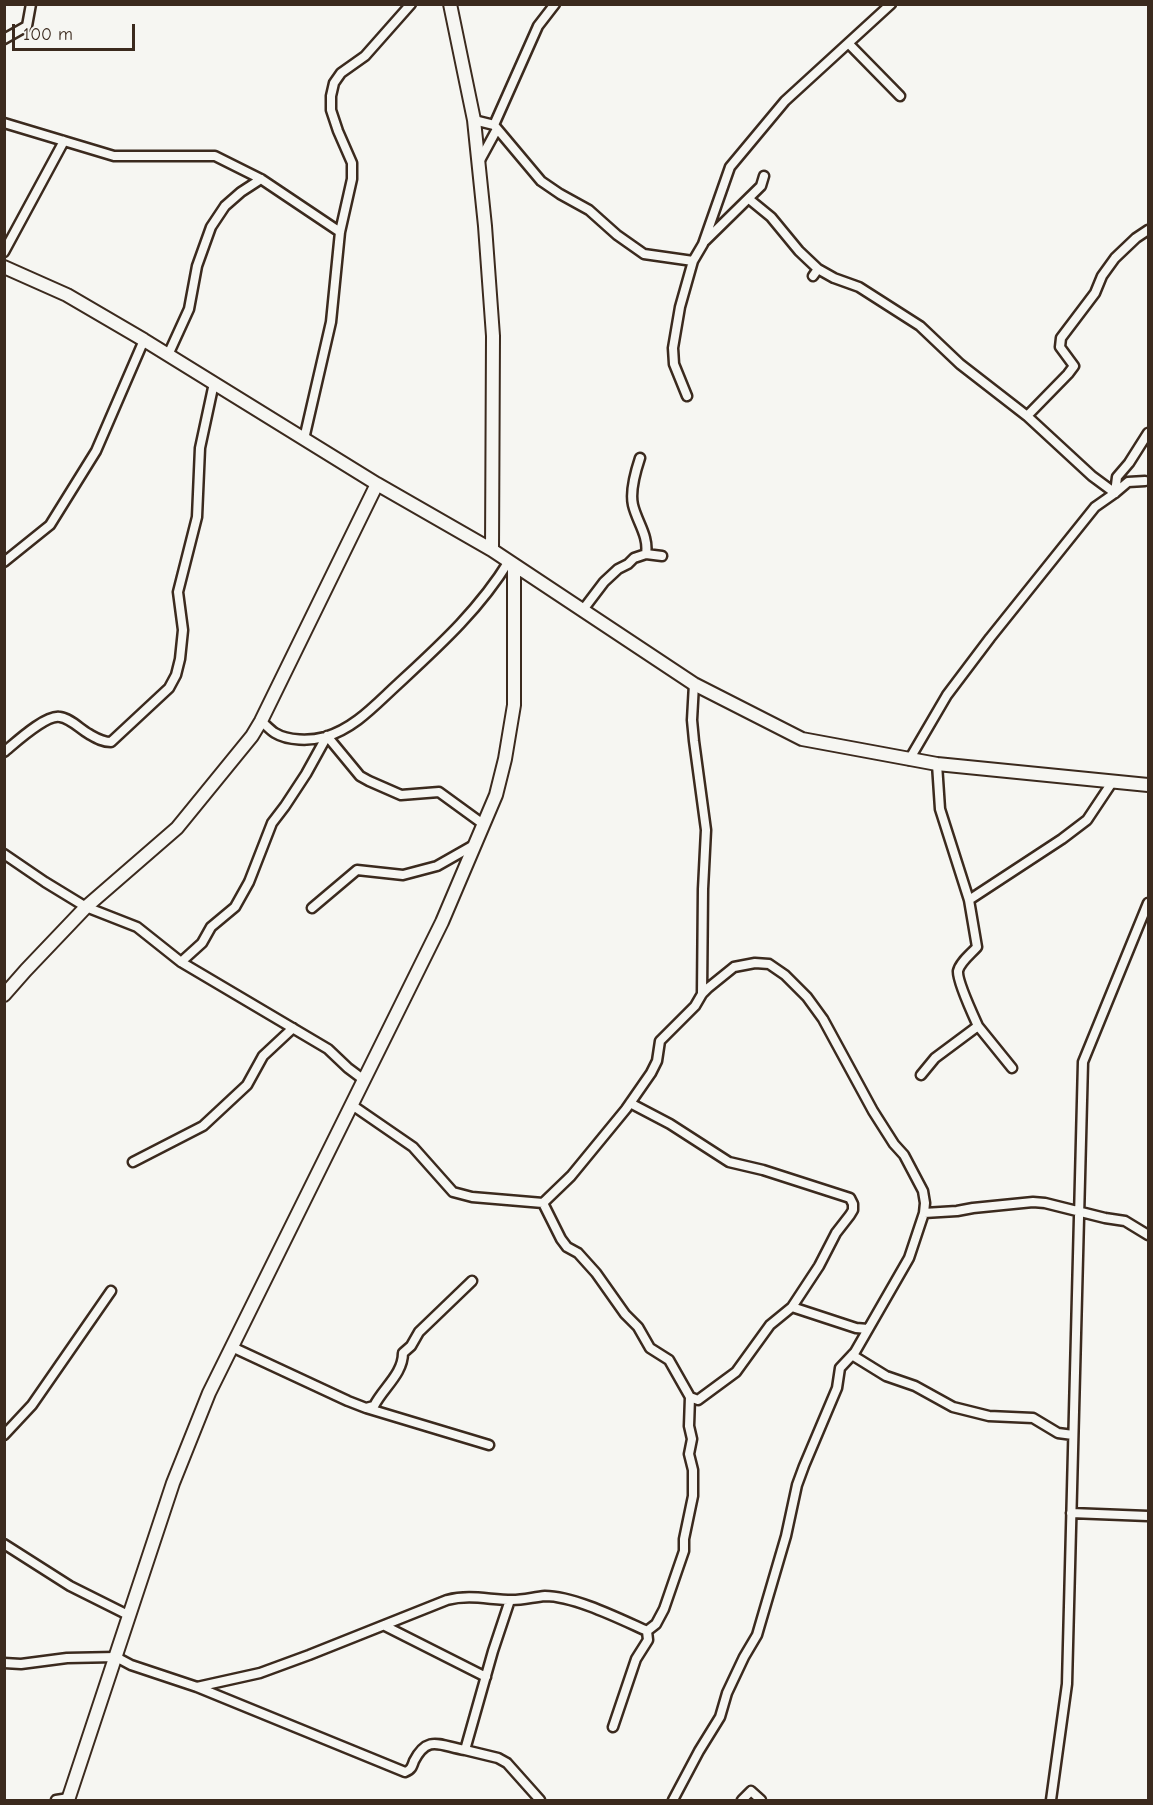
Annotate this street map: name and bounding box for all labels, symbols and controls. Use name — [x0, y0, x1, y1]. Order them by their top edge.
scale bar — [15, 12, 138, 50]
text: 100 m — [23, 24, 73, 45]

